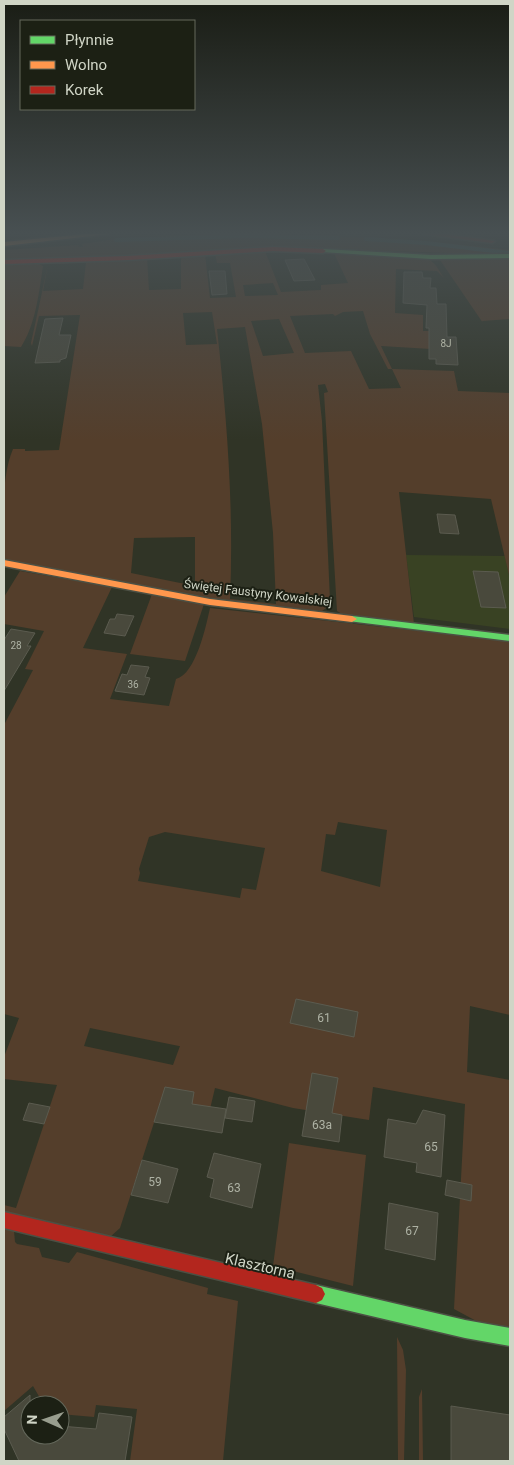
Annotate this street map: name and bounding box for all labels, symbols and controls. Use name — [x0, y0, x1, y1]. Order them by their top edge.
legend — [20, 20, 195, 110]
text: Płynnie — [65, 31, 114, 49]
text: Wolno — [65, 56, 107, 74]
text: Korek — [65, 81, 104, 99]
house number: 8J — [440, 338, 452, 349]
street label: Świętej Faustyny Kowalskiej — [183, 576, 333, 609]
house number: 28 — [10, 640, 22, 651]
house number: 36 — [127, 679, 139, 690]
house number: 61 — [317, 1011, 331, 1025]
house number: 63a — [312, 1118, 332, 1132]
house number: 65 — [424, 1140, 438, 1154]
house number: 59 — [148, 1175, 162, 1189]
house number: 63 — [227, 1181, 241, 1195]
house number: 67 — [405, 1224, 419, 1238]
street label: Klasztorna — [223, 1249, 297, 1283]
north arrow — [20, 1395, 70, 1445]
text: N — [24, 1414, 40, 1425]

